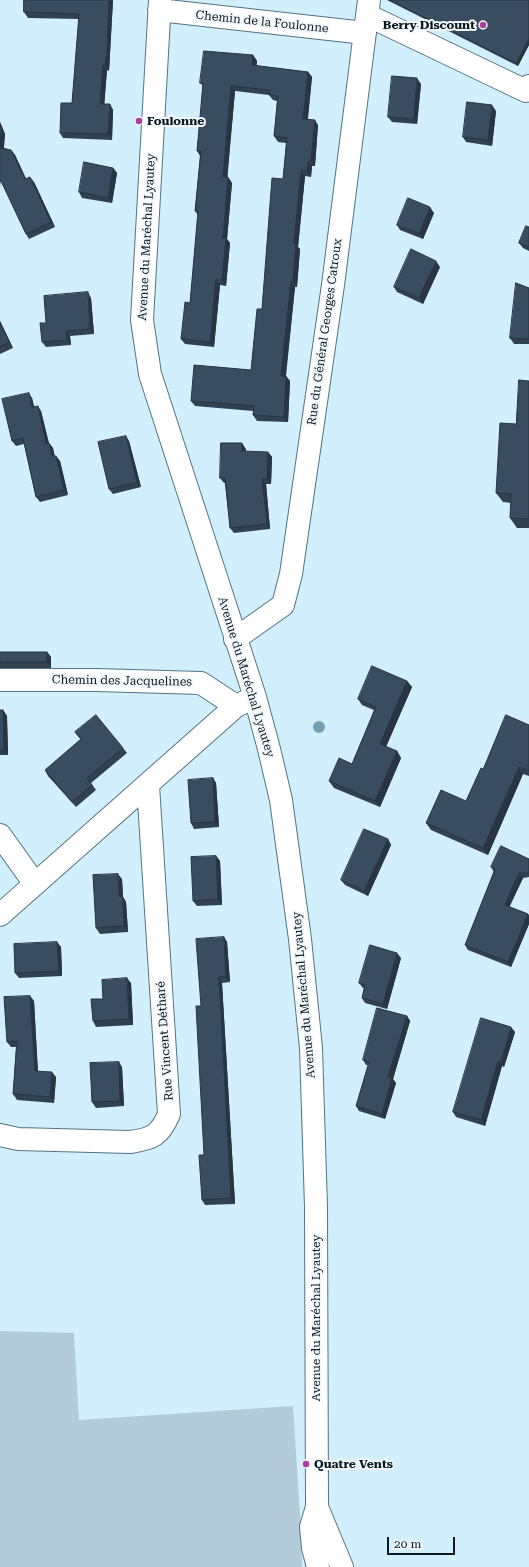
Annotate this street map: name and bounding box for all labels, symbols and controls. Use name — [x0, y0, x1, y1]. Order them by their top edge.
street label: Chemin de la Foulonne — [195, 8, 329, 36]
place label: Berry Discount — [383, 18, 475, 32]
marker: Berry Discount — [478, 20, 488, 30]
place label: Foulonne — [147, 114, 204, 128]
marker: Foulonne — [134, 116, 144, 126]
street label: Avenue du Maréchal Lyautey — [135, 153, 159, 321]
street label: Rue du Général Georges Catroux — [305, 238, 345, 426]
street label: Avenue du Maréchal Lyautey — [215, 595, 277, 759]
street label: Chemin des Jacquelines — [52, 673, 192, 689]
street label: Avenue du Maréchal Lyautey — [290, 911, 318, 1079]
street label: Rue Vincent Détharé — [154, 981, 176, 1101]
street label: Avenue du Maréchal Lyautey — [309, 1234, 323, 1402]
place label: Quatre Vents — [314, 1457, 393, 1471]
marker: Quatre Vents — [301, 1459, 311, 1469]
scale bar — [389, 1529, 457, 1555]
text: 20 m — [394, 1537, 421, 1551]

